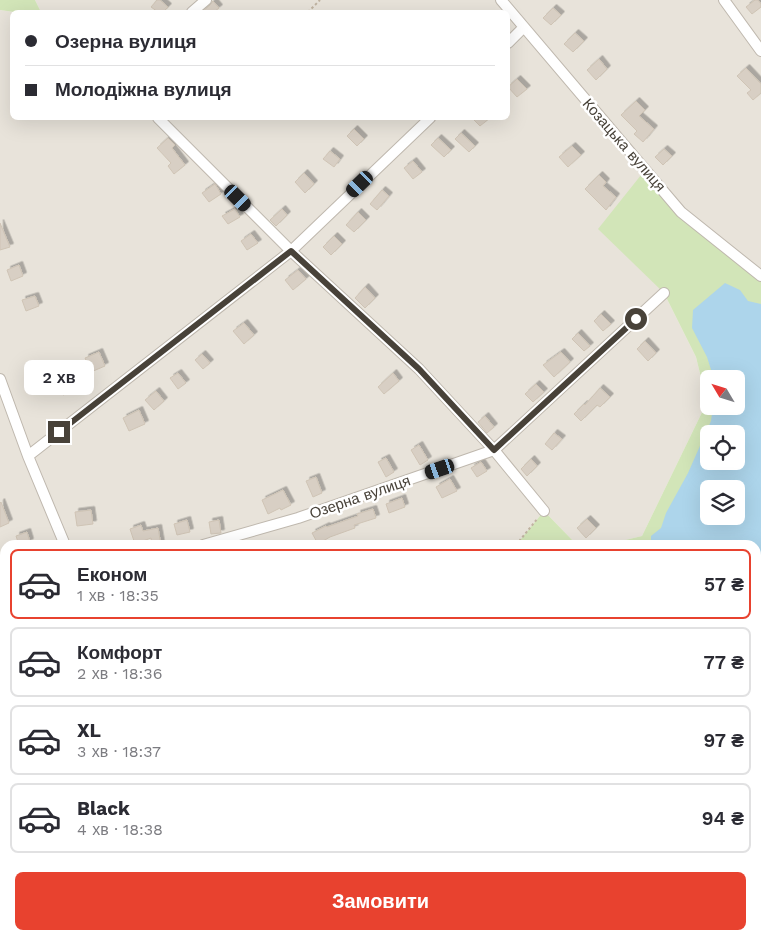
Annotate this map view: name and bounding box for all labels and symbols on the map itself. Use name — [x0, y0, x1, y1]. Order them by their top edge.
street label: Козацька вулиця — [579, 95, 669, 195]
car — [343, 168, 376, 200]
car — [222, 182, 253, 214]
route start — [625, 308, 647, 330]
callout: 2 хв — [24, 360, 94, 394]
north arrow — [700, 370, 745, 415]
route end — [48, 421, 70, 443]
car — [423, 457, 456, 481]
street label: Озерна вулиця — [307, 471, 413, 523]

